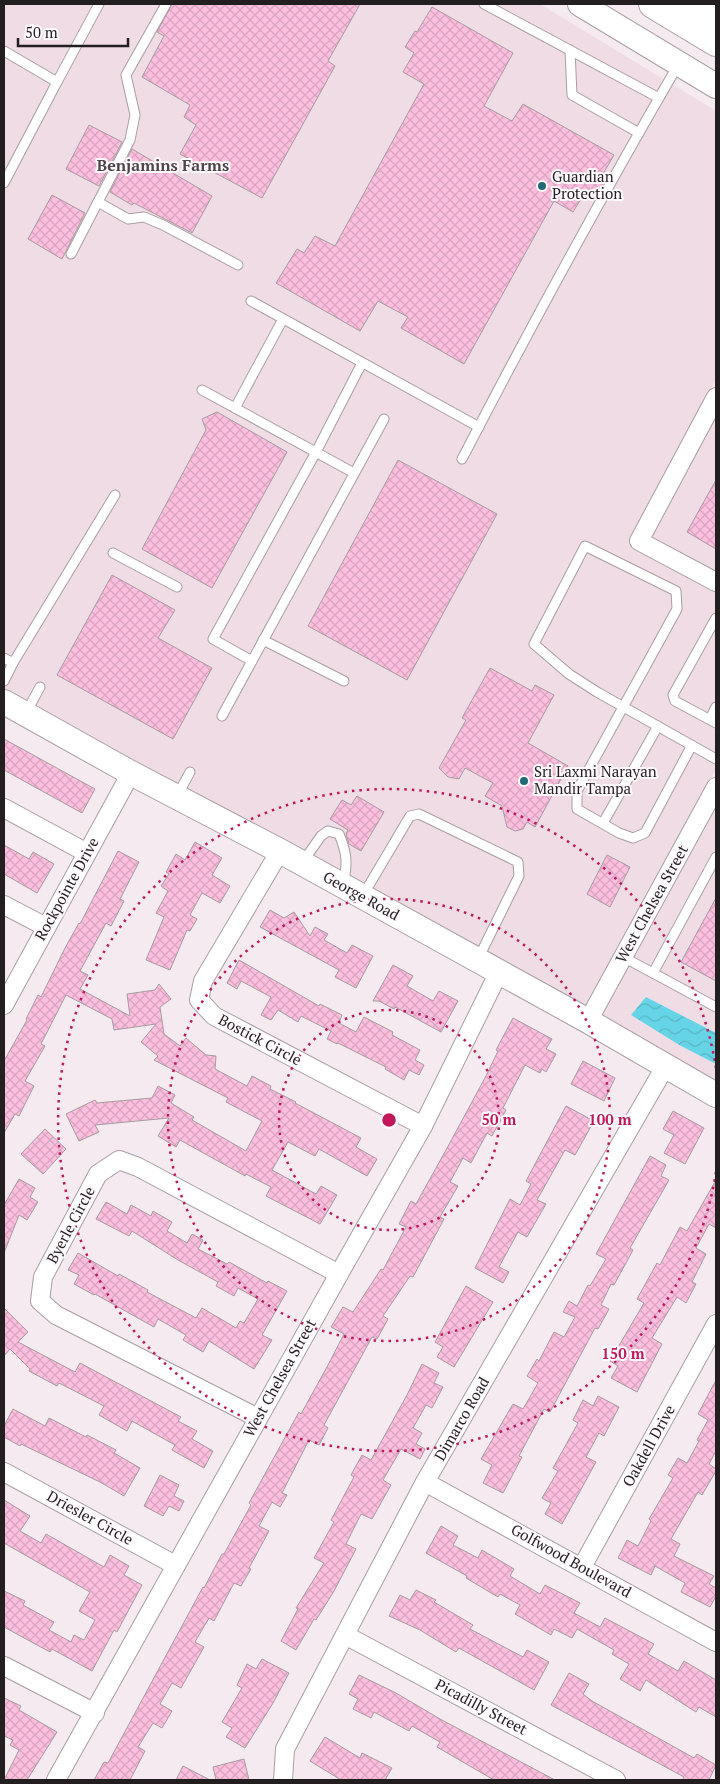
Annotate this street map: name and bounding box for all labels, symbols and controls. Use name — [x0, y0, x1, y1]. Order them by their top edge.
scale bar — [18, 15, 128, 47]
text: 50 m — [25, 22, 58, 42]
district label: Benjamins Farms — [97, 154, 229, 176]
place label: Guardian Protection — [552, 166, 622, 203]
marker: Guardian Protection — [536, 180, 548, 192]
place label: Sri Laxmi Narayan Mandir Tampa — [534, 761, 657, 798]
marker: Sri Laxmi Narayan Mandir Tampa — [518, 775, 530, 787]
street label: Rockpointe Drive — [29, 833, 103, 944]
street label: West Chelsea Street — [610, 841, 692, 966]
street label: George Road — [320, 866, 403, 924]
street label: Bostick Circle — [215, 1009, 306, 1069]
text: 50 m — [482, 1109, 517, 1129]
text: 100 m — [588, 1109, 632, 1129]
centre of rings — [380, 1111, 398, 1129]
street label: Byerle Circle — [41, 1183, 99, 1267]
street label: West Chelsea Street — [238, 1315, 320, 1440]
text: 150 m — [601, 1343, 645, 1363]
street label: Dimarco Road — [429, 1373, 493, 1464]
street label: Oakdell Drive — [617, 1401, 679, 1490]
street label: Driesler Circle — [44, 1485, 137, 1549]
street label: Golfwood Boulevard — [508, 1519, 635, 1602]
street label: Picadilly Street — [432, 1674, 531, 1739]

